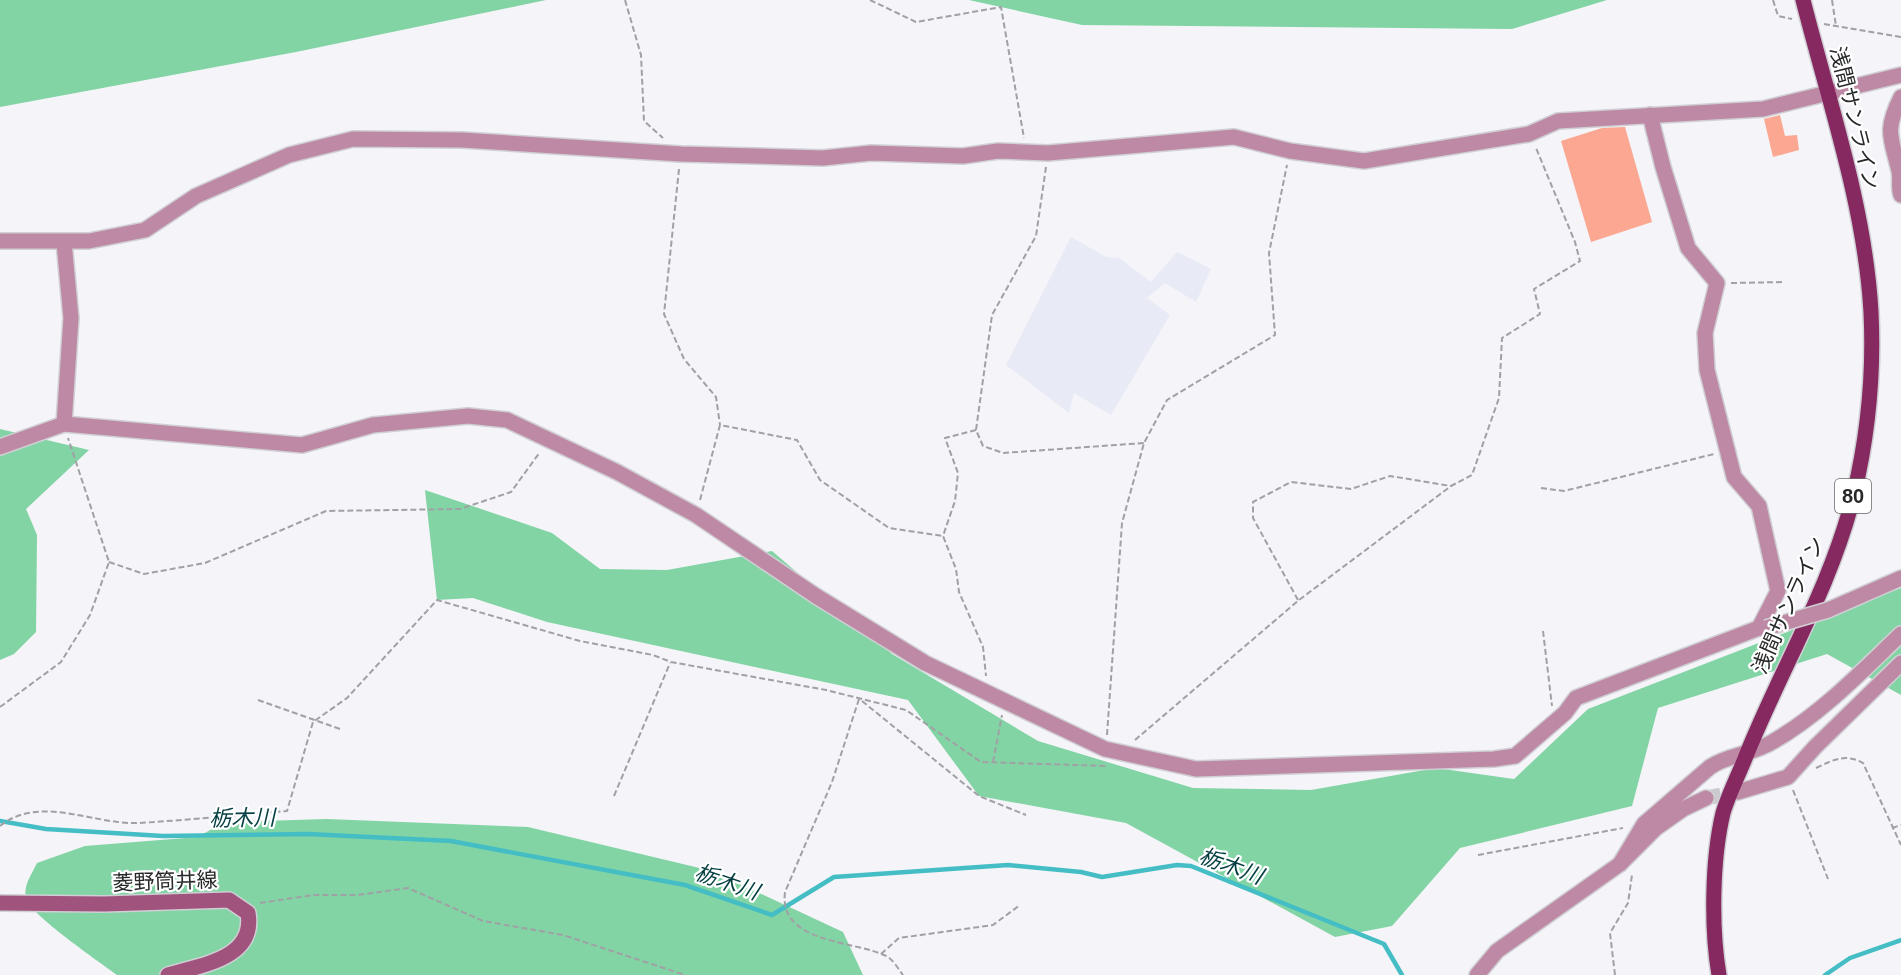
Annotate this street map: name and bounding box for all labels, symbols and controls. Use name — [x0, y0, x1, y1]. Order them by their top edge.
street label: 浅間サンライン — [1826, 44, 1884, 192]
road number: 80 — [1835, 479, 1871, 513]
street label: 浅間サンライン — [1748, 533, 1828, 677]
water label: 栃木川 — [209, 805, 277, 831]
water label: 栃木川 — [1196, 843, 1268, 890]
water label: 栃木川 — [692, 859, 764, 905]
street label: 菱野筒井線 — [112, 868, 218, 894]

